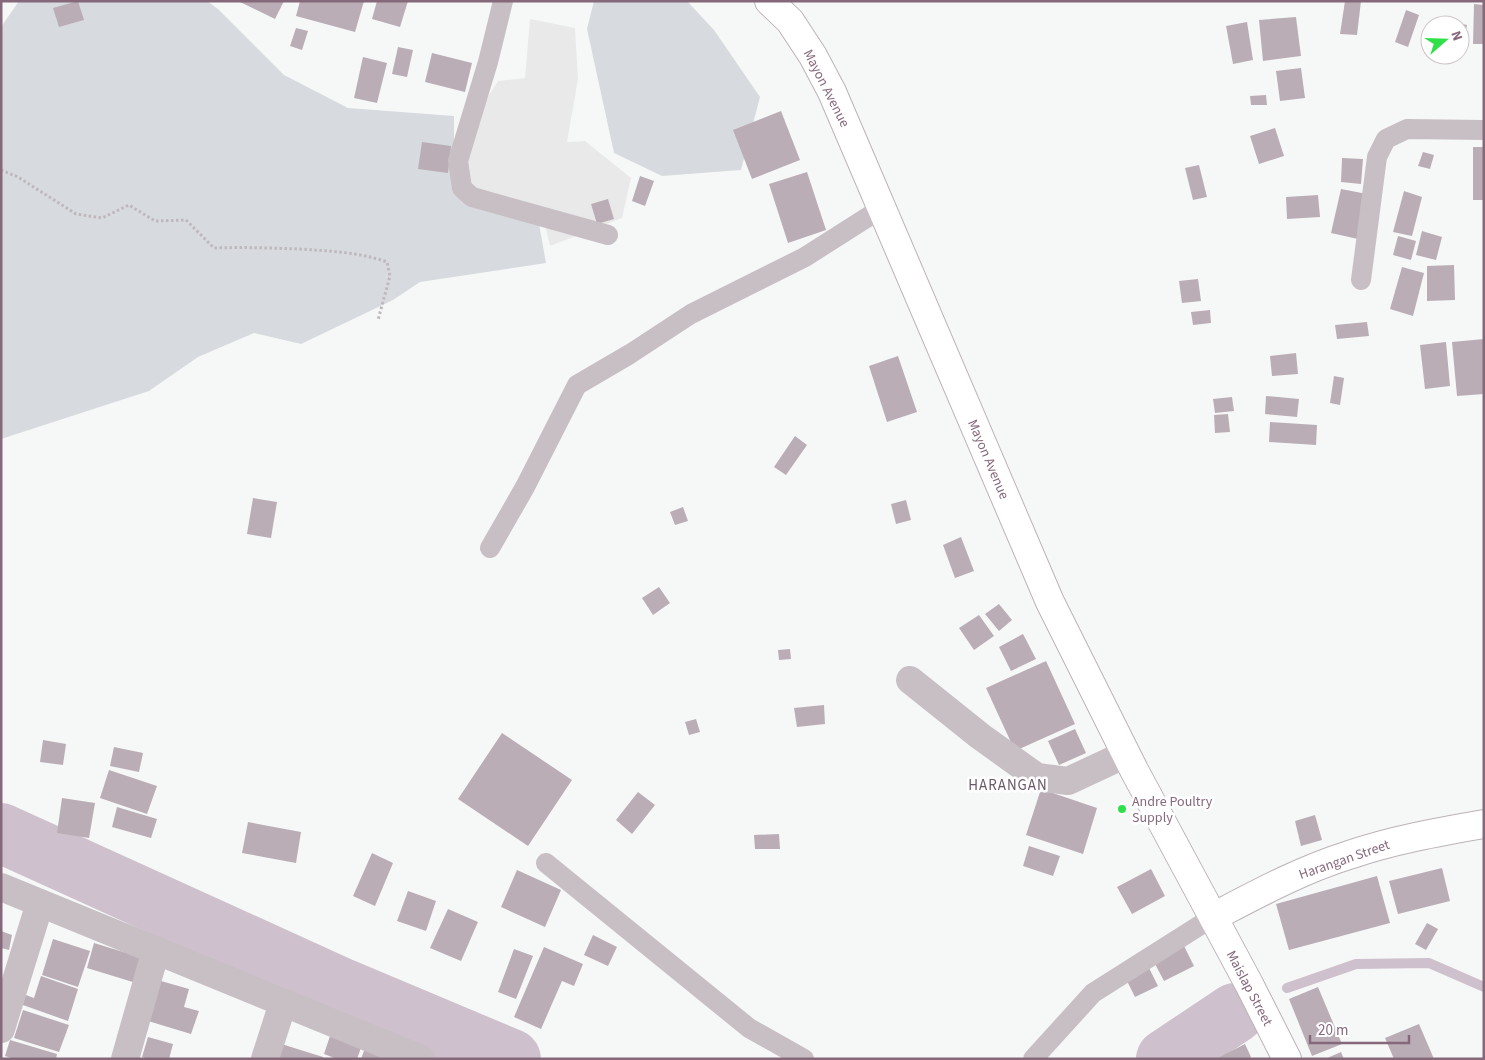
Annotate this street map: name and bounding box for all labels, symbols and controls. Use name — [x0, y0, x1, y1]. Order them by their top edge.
north arrow — [1420, 15, 1470, 65]
text: N — [1445, 28, 1467, 44]
street label: Mayon Avenue — [798, 46, 854, 131]
street label: Mayon Avenue — [962, 416, 1014, 502]
district label: HARANGAN — [968, 775, 1048, 796]
place label: Andre Poultry Supply — [1132, 792, 1213, 828]
marker: Andre Poultry Supply — [1116, 803, 1128, 815]
street label: Harangan Street — [1296, 835, 1393, 885]
street label: Maislap Street — [1221, 947, 1278, 1030]
scale bar — [1310, 1012, 1409, 1044]
text: 20 m — [1318, 1020, 1348, 1041]

